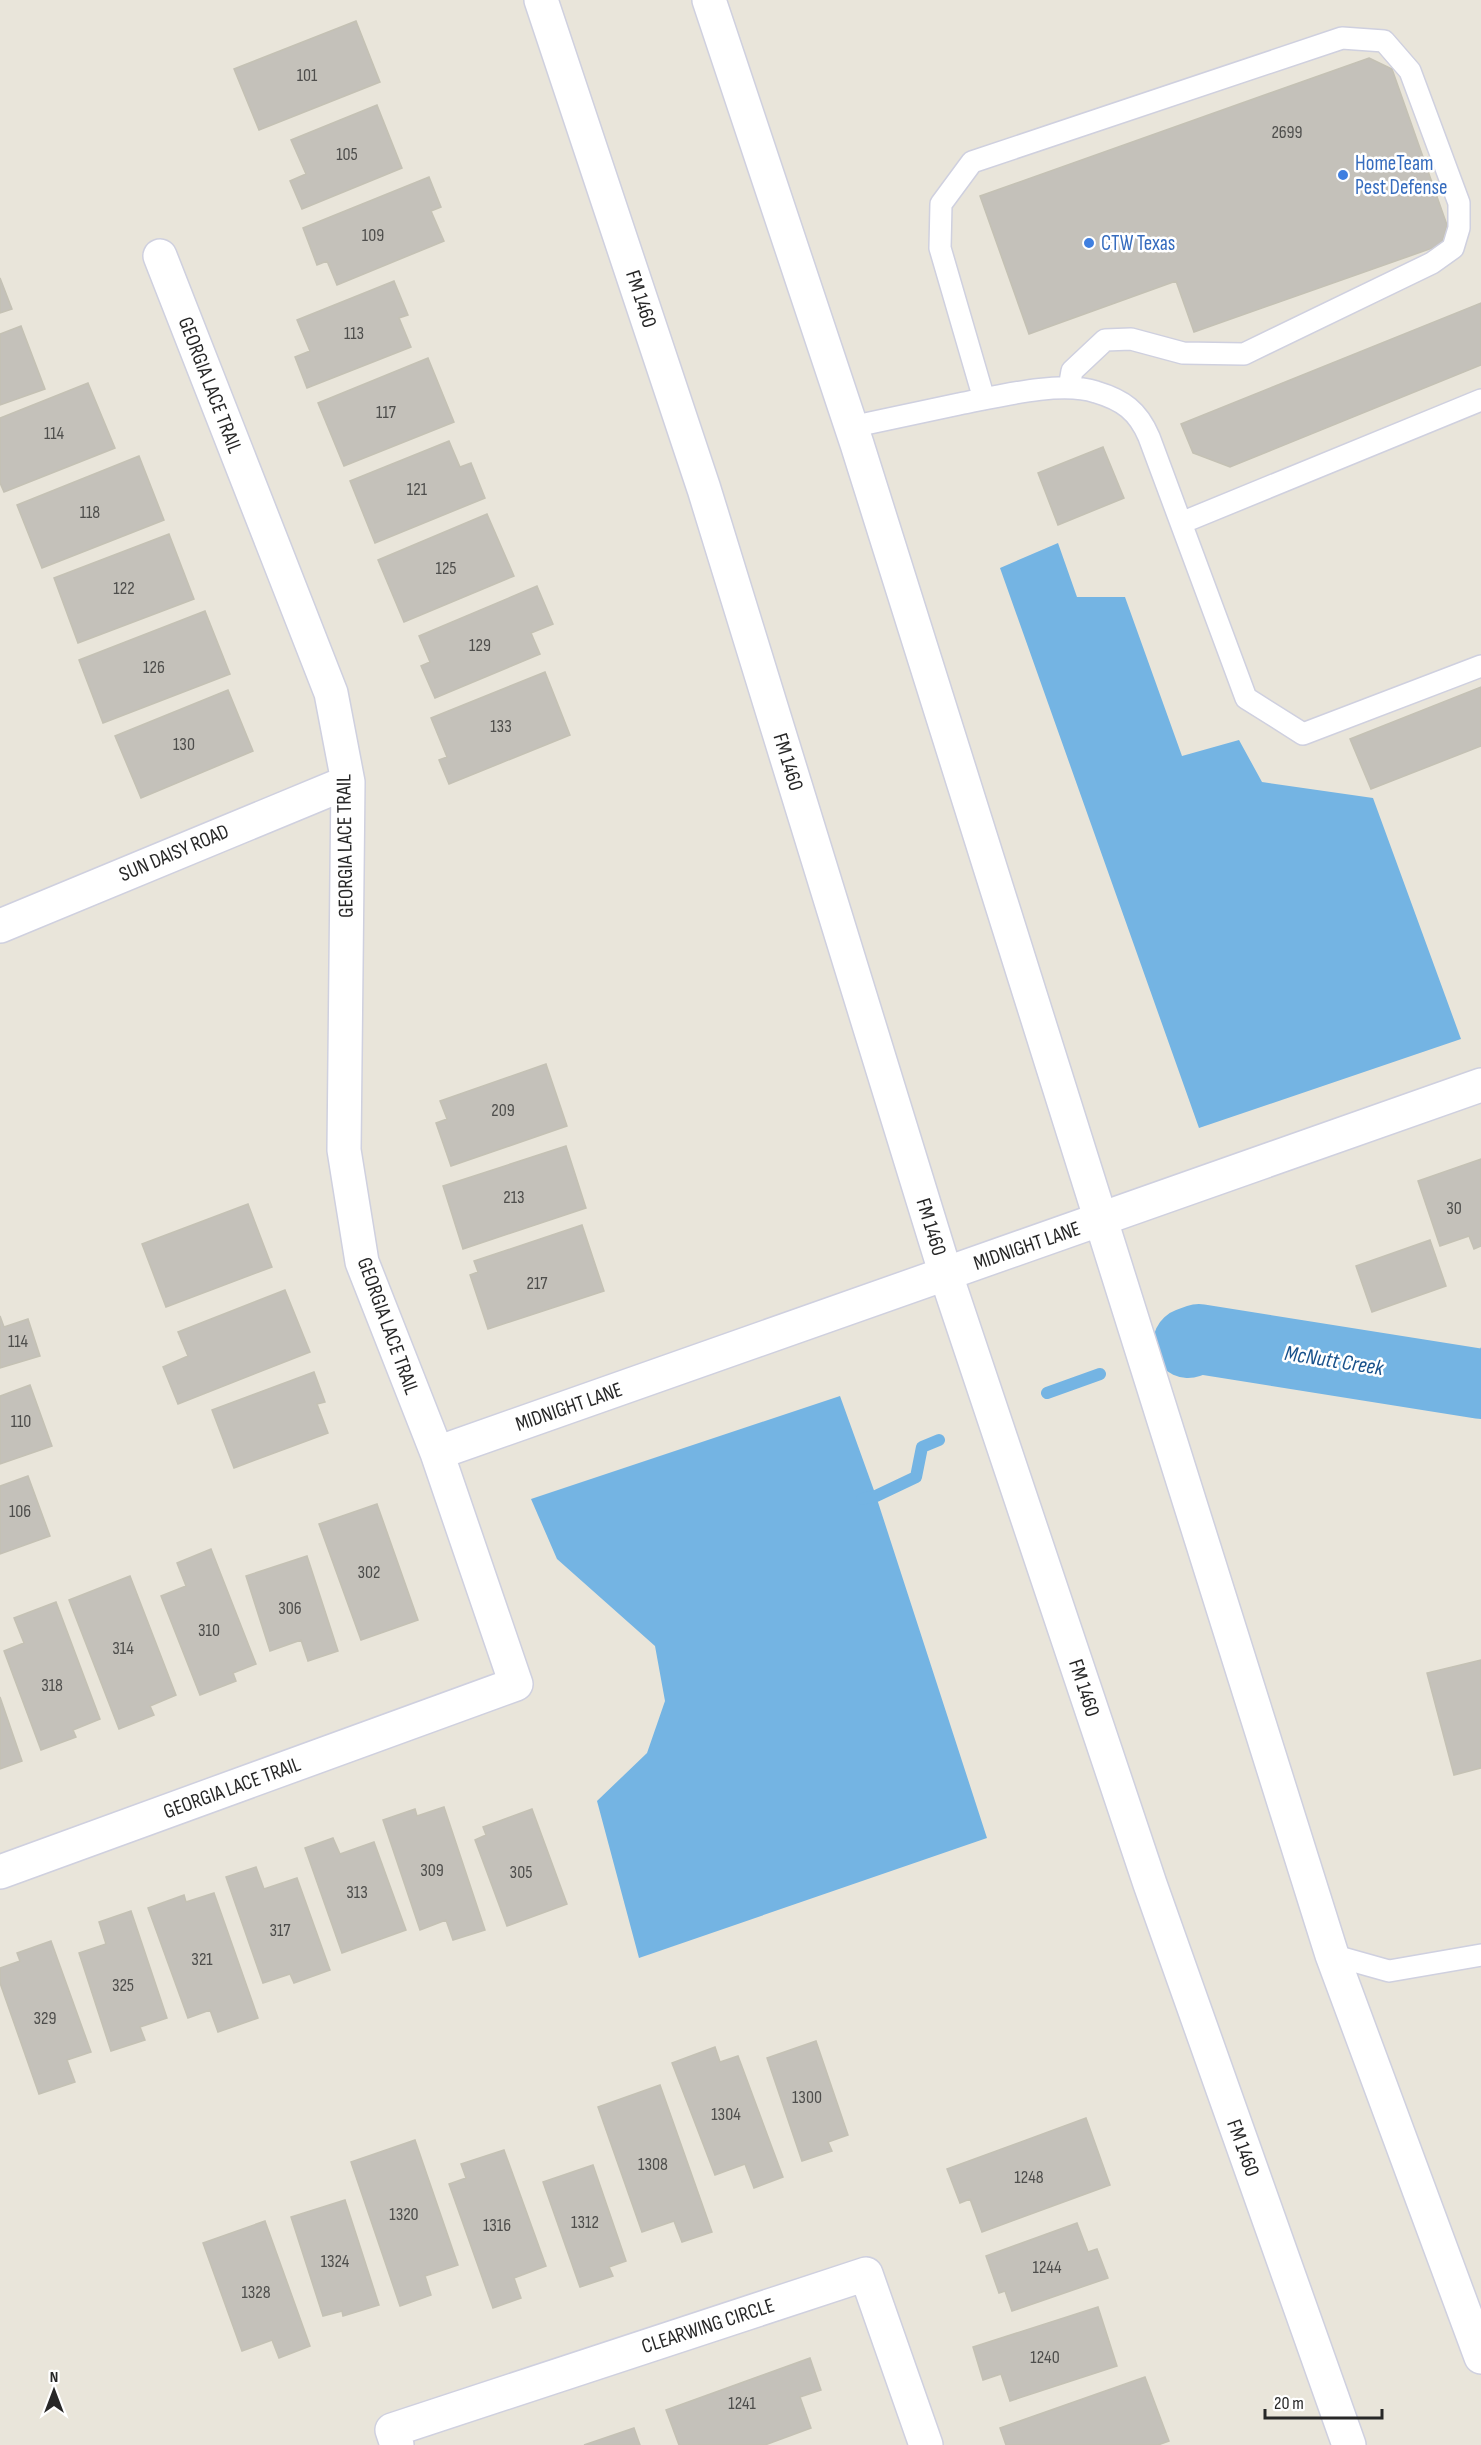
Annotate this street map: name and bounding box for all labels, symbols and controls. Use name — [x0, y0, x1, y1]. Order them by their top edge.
house number: 101 — [297, 65, 318, 86]
house number: 2699 — [1271, 122, 1303, 143]
house number: 105 — [336, 144, 358, 165]
place label: HomeTeam Pest Defense — [1355, 151, 1447, 200]
marker: HomeTeam Pest Defense — [1336, 168, 1350, 182]
house number: 109 — [362, 225, 384, 246]
place label: CTW Texas — [1101, 231, 1175, 256]
marker: CTW Texas — [1082, 236, 1096, 250]
street label: FM 1460 — [620, 267, 662, 331]
street label: GEORGIA LACE TRAIL — [173, 313, 248, 457]
house number: 113 — [344, 323, 364, 344]
house number: 117 — [376, 402, 397, 423]
house number: 114 — [44, 423, 65, 444]
house number: 121 — [407, 479, 428, 500]
house number: 118 — [80, 502, 100, 523]
house number: 125 — [435, 558, 457, 579]
house number: 122 — [113, 578, 135, 599]
house number: 129 — [469, 635, 491, 656]
house number: 126 — [143, 657, 165, 678]
house number: 133 — [490, 716, 512, 737]
street label: FM 1460 — [767, 730, 809, 794]
house number: 130 — [173, 734, 195, 755]
street label: GEORGIA LACE TRAIL — [331, 774, 359, 918]
street label: SUN DAISY ROAD — [115, 819, 233, 887]
house number: 209 — [491, 1100, 515, 1121]
house number: 213 — [503, 1187, 525, 1208]
street label: FM 1460 — [910, 1195, 952, 1259]
house number: 30 — [1446, 1198, 1462, 1219]
street label: MIDNIGHT LANE — [970, 1216, 1084, 1276]
street label: GEORGIA LACE TRAIL — [352, 1254, 424, 1398]
house number: 217 — [527, 1273, 548, 1294]
house number: 114 — [8, 1331, 29, 1352]
water label: McNutt Creek — [1283, 1340, 1386, 1382]
street label: MIDNIGHT LANE — [512, 1377, 626, 1437]
house number: 110 — [11, 1411, 31, 1432]
house number: 106 — [9, 1501, 31, 1522]
house number: 302 — [358, 1562, 381, 1583]
house number: 306 — [278, 1598, 302, 1619]
house number: 310 — [198, 1620, 220, 1641]
house number: 314 — [112, 1638, 134, 1659]
street label: FM 1460 — [1063, 1656, 1105, 1720]
house number: 318 — [41, 1675, 63, 1696]
street label: GEORGIA LACE TRAIL — [160, 1752, 304, 1824]
house number: 309 — [420, 1860, 444, 1881]
house number: 305 — [510, 1862, 532, 1883]
house number: 313 — [346, 1882, 368, 1903]
house number: 317 — [269, 1920, 291, 1941]
house number: 321 — [191, 1949, 213, 1970]
house number: 325 — [112, 1975, 134, 1996]
house number: 329 — [34, 2008, 56, 2029]
house number: 1300 — [792, 2087, 822, 2108]
house number: 1304 — [711, 2104, 741, 2125]
street label: FM 1460 — [1221, 2116, 1265, 2180]
house number: 1308 — [638, 2154, 668, 2175]
house number: 1248 — [1014, 2167, 1044, 2188]
house number: 1320 — [389, 2204, 419, 2225]
house number: 1312 — [571, 2212, 599, 2233]
house number: 1316 — [483, 2215, 511, 2236]
house number: 1324 — [321, 2251, 350, 2272]
house number: 1244 — [1033, 2257, 1062, 2278]
house number: 1328 — [241, 2282, 271, 2303]
street label: CLEARWING CIRCLE — [638, 2293, 778, 2359]
house number: 1240 — [1030, 2347, 1060, 2368]
north arrow — [24, 2361, 84, 2421]
text: N — [50, 2368, 58, 2387]
scale bar — [1265, 2382, 1382, 2420]
house number: 1241 — [728, 2393, 757, 2414]
text: 20 m — [1274, 2393, 1304, 2414]

